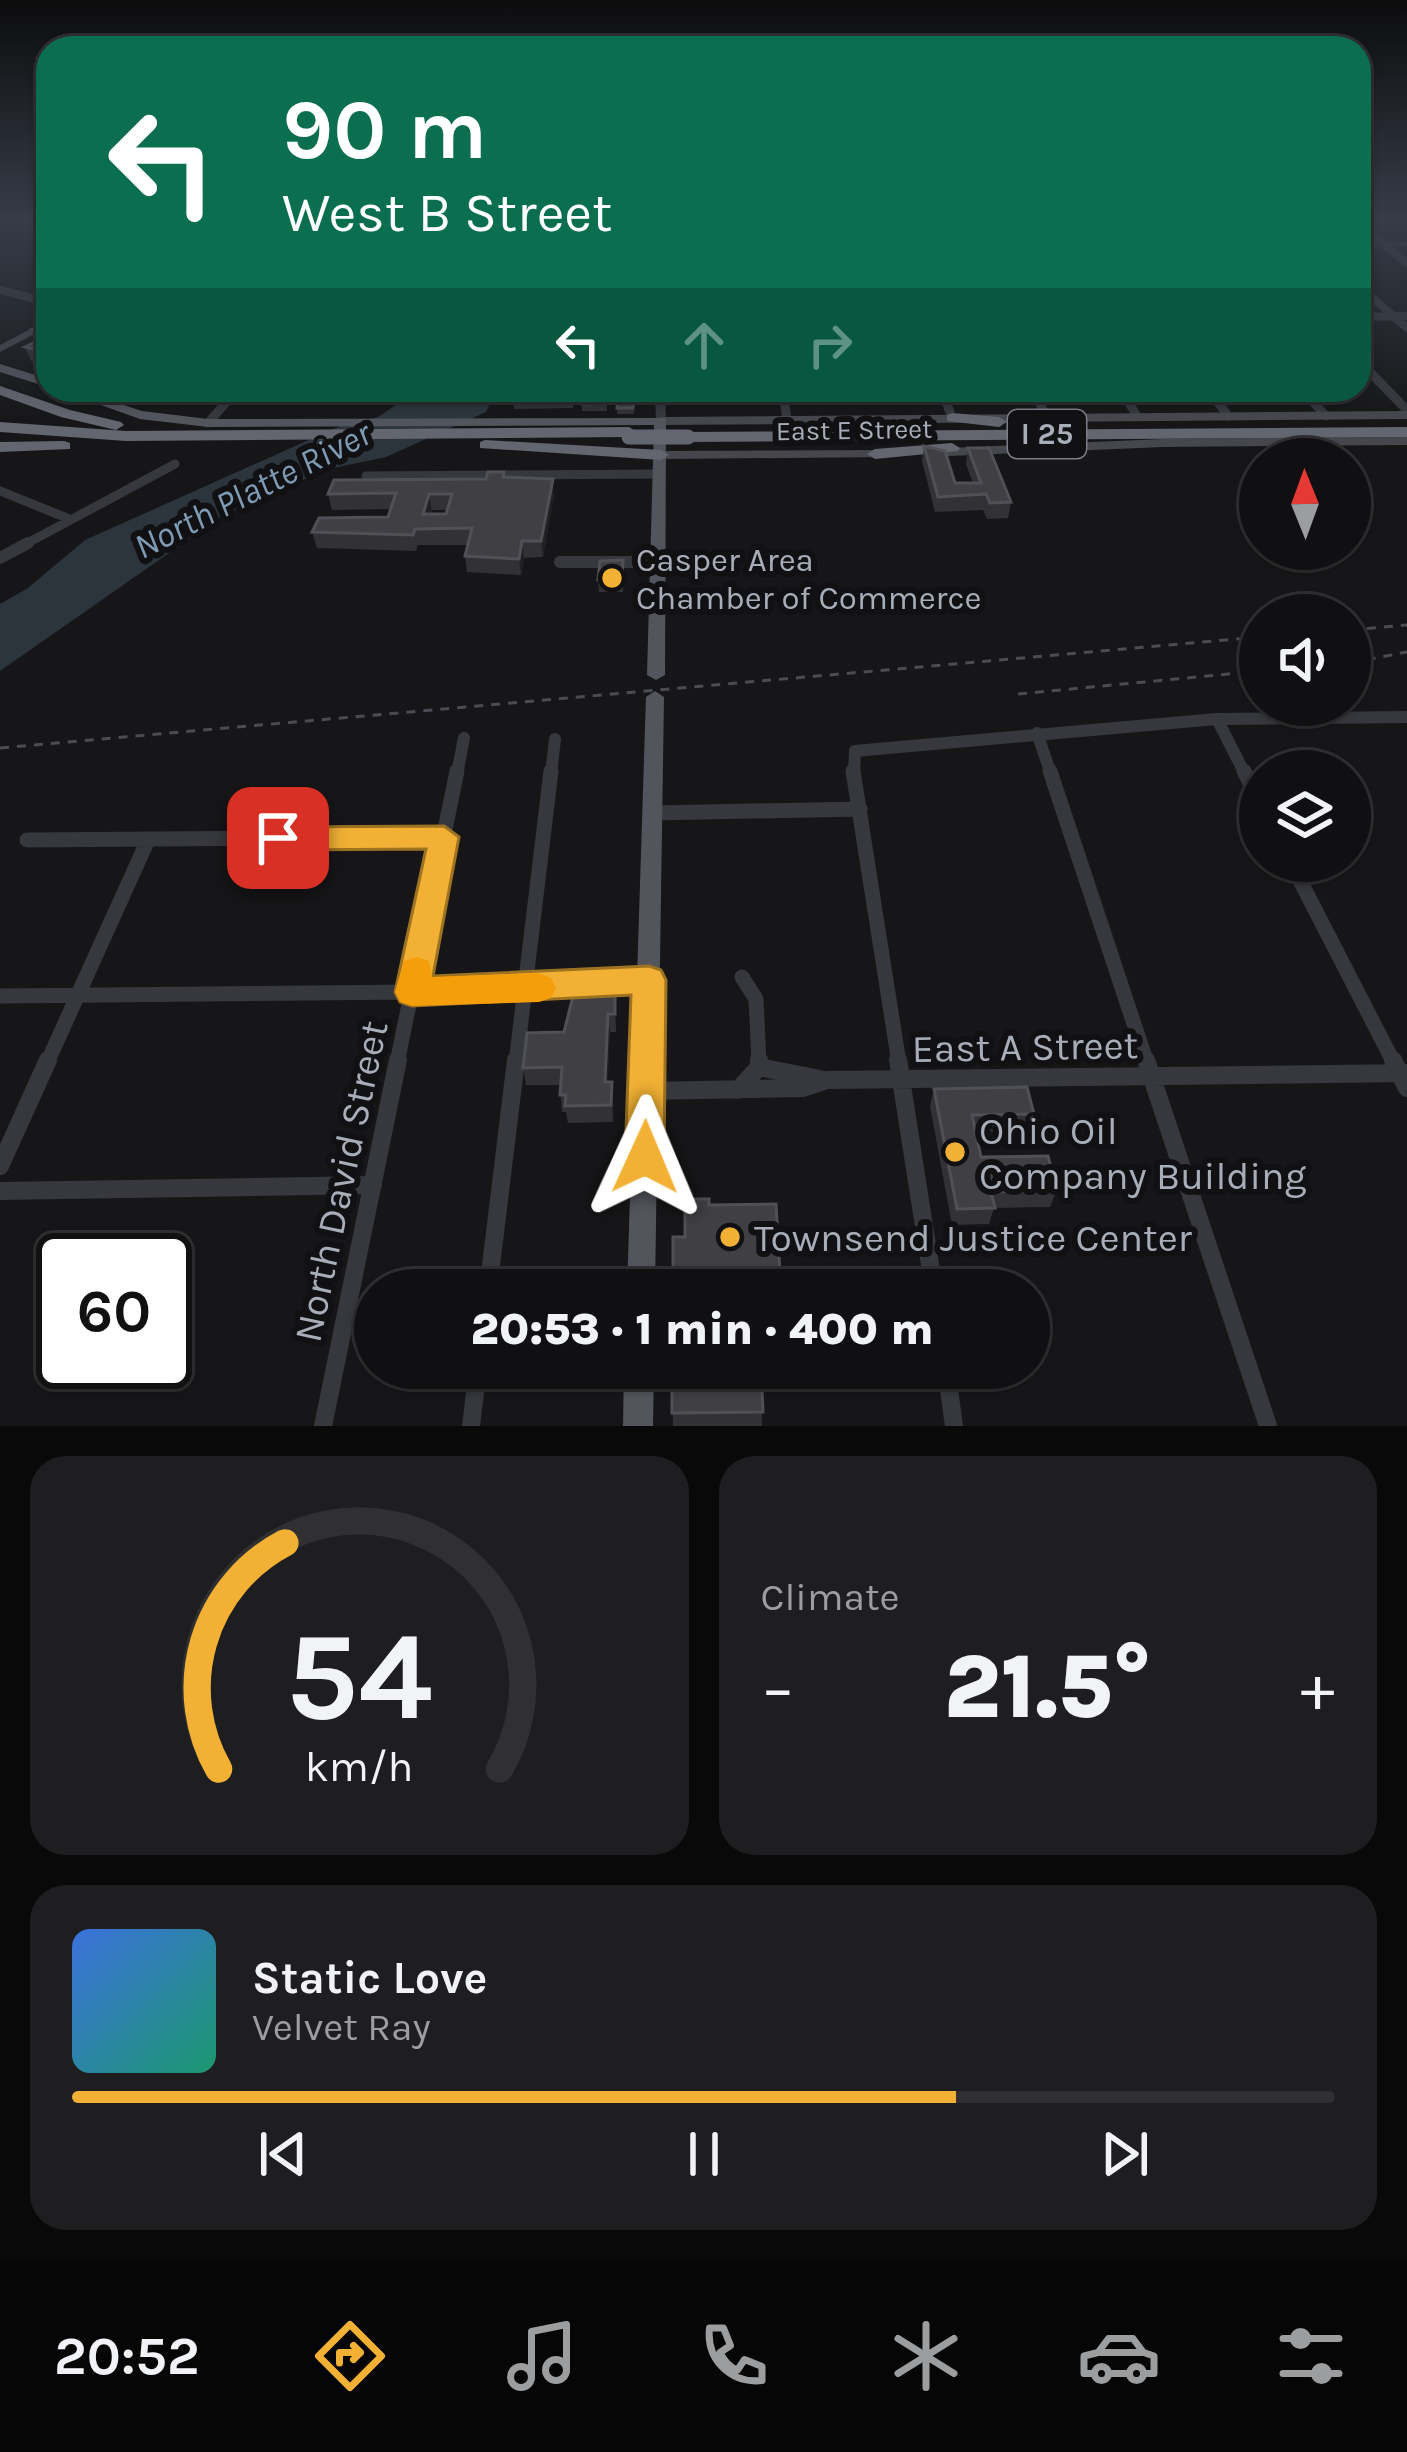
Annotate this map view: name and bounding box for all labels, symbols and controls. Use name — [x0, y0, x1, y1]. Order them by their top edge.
text: 90 m — [282, 81, 487, 179]
icon: left — [84, 84, 240, 240]
text: West B Street — [282, 181, 612, 245]
icon: left — [545, 312, 611, 378]
icon: ahead — [671, 312, 737, 378]
icon: right — [797, 312, 863, 378]
road number: I 25 — [1008, 410, 1086, 458]
water label: North Platte River — [127, 411, 379, 568]
street label: East E Street — [775, 413, 933, 447]
north arrow — [1239, 438, 1371, 570]
map controls — [1239, 438, 1371, 882]
place label: Casper Area Chamber of Commerce — [636, 541, 981, 617]
marker: Casper Area Chamber of Commerce — [599, 565, 625, 591]
button: sound — [1239, 594, 1371, 726]
button: layers — [1239, 750, 1371, 882]
pin — [227, 787, 329, 889]
icon: arrive — [245, 805, 311, 871]
street label: North David Street — [284, 1016, 398, 1346]
street label: East A Street — [911, 1022, 1139, 1072]
position arrow — [582, 1094, 708, 1220]
place label: Ohio Oil Company Building — [979, 1108, 1307, 1199]
marker: Ohio Oil Company Building — [942, 1139, 968, 1165]
place label: Townsend Justice Center — [754, 1215, 1193, 1261]
marker: Townsend Justice Center — [717, 1224, 743, 1250]
speed limit sign: 60 — [36, 1233, 192, 1389]
text: 20:53 · 1 min · 400 m — [470, 1303, 934, 1355]
text: Climate — [761, 1574, 900, 1620]
text: 54 — [286, 1604, 433, 1749]
text: 21.5° — [944, 1634, 1152, 1740]
text: − — [761, 1649, 795, 1727]
text: + — [1300, 1649, 1335, 1727]
text: km/h — [305, 1741, 414, 1791]
text: Static Love — [252, 1952, 487, 2004]
text: Velvet Ray — [252, 2004, 431, 2050]
icon: previous — [250, 2121, 316, 2187]
icon: pause — [671, 2121, 737, 2187]
icon: next — [1092, 2121, 1158, 2187]
icon: directions — [308, 2314, 392, 2398]
icon: music — [500, 2314, 584, 2398]
icon: phone — [692, 2314, 776, 2398]
icon: climate — [884, 2314, 968, 2398]
icon: car — [1077, 2314, 1161, 2398]
icon: filters — [1269, 2314, 1353, 2398]
text: 20:52 — [54, 2324, 200, 2388]

